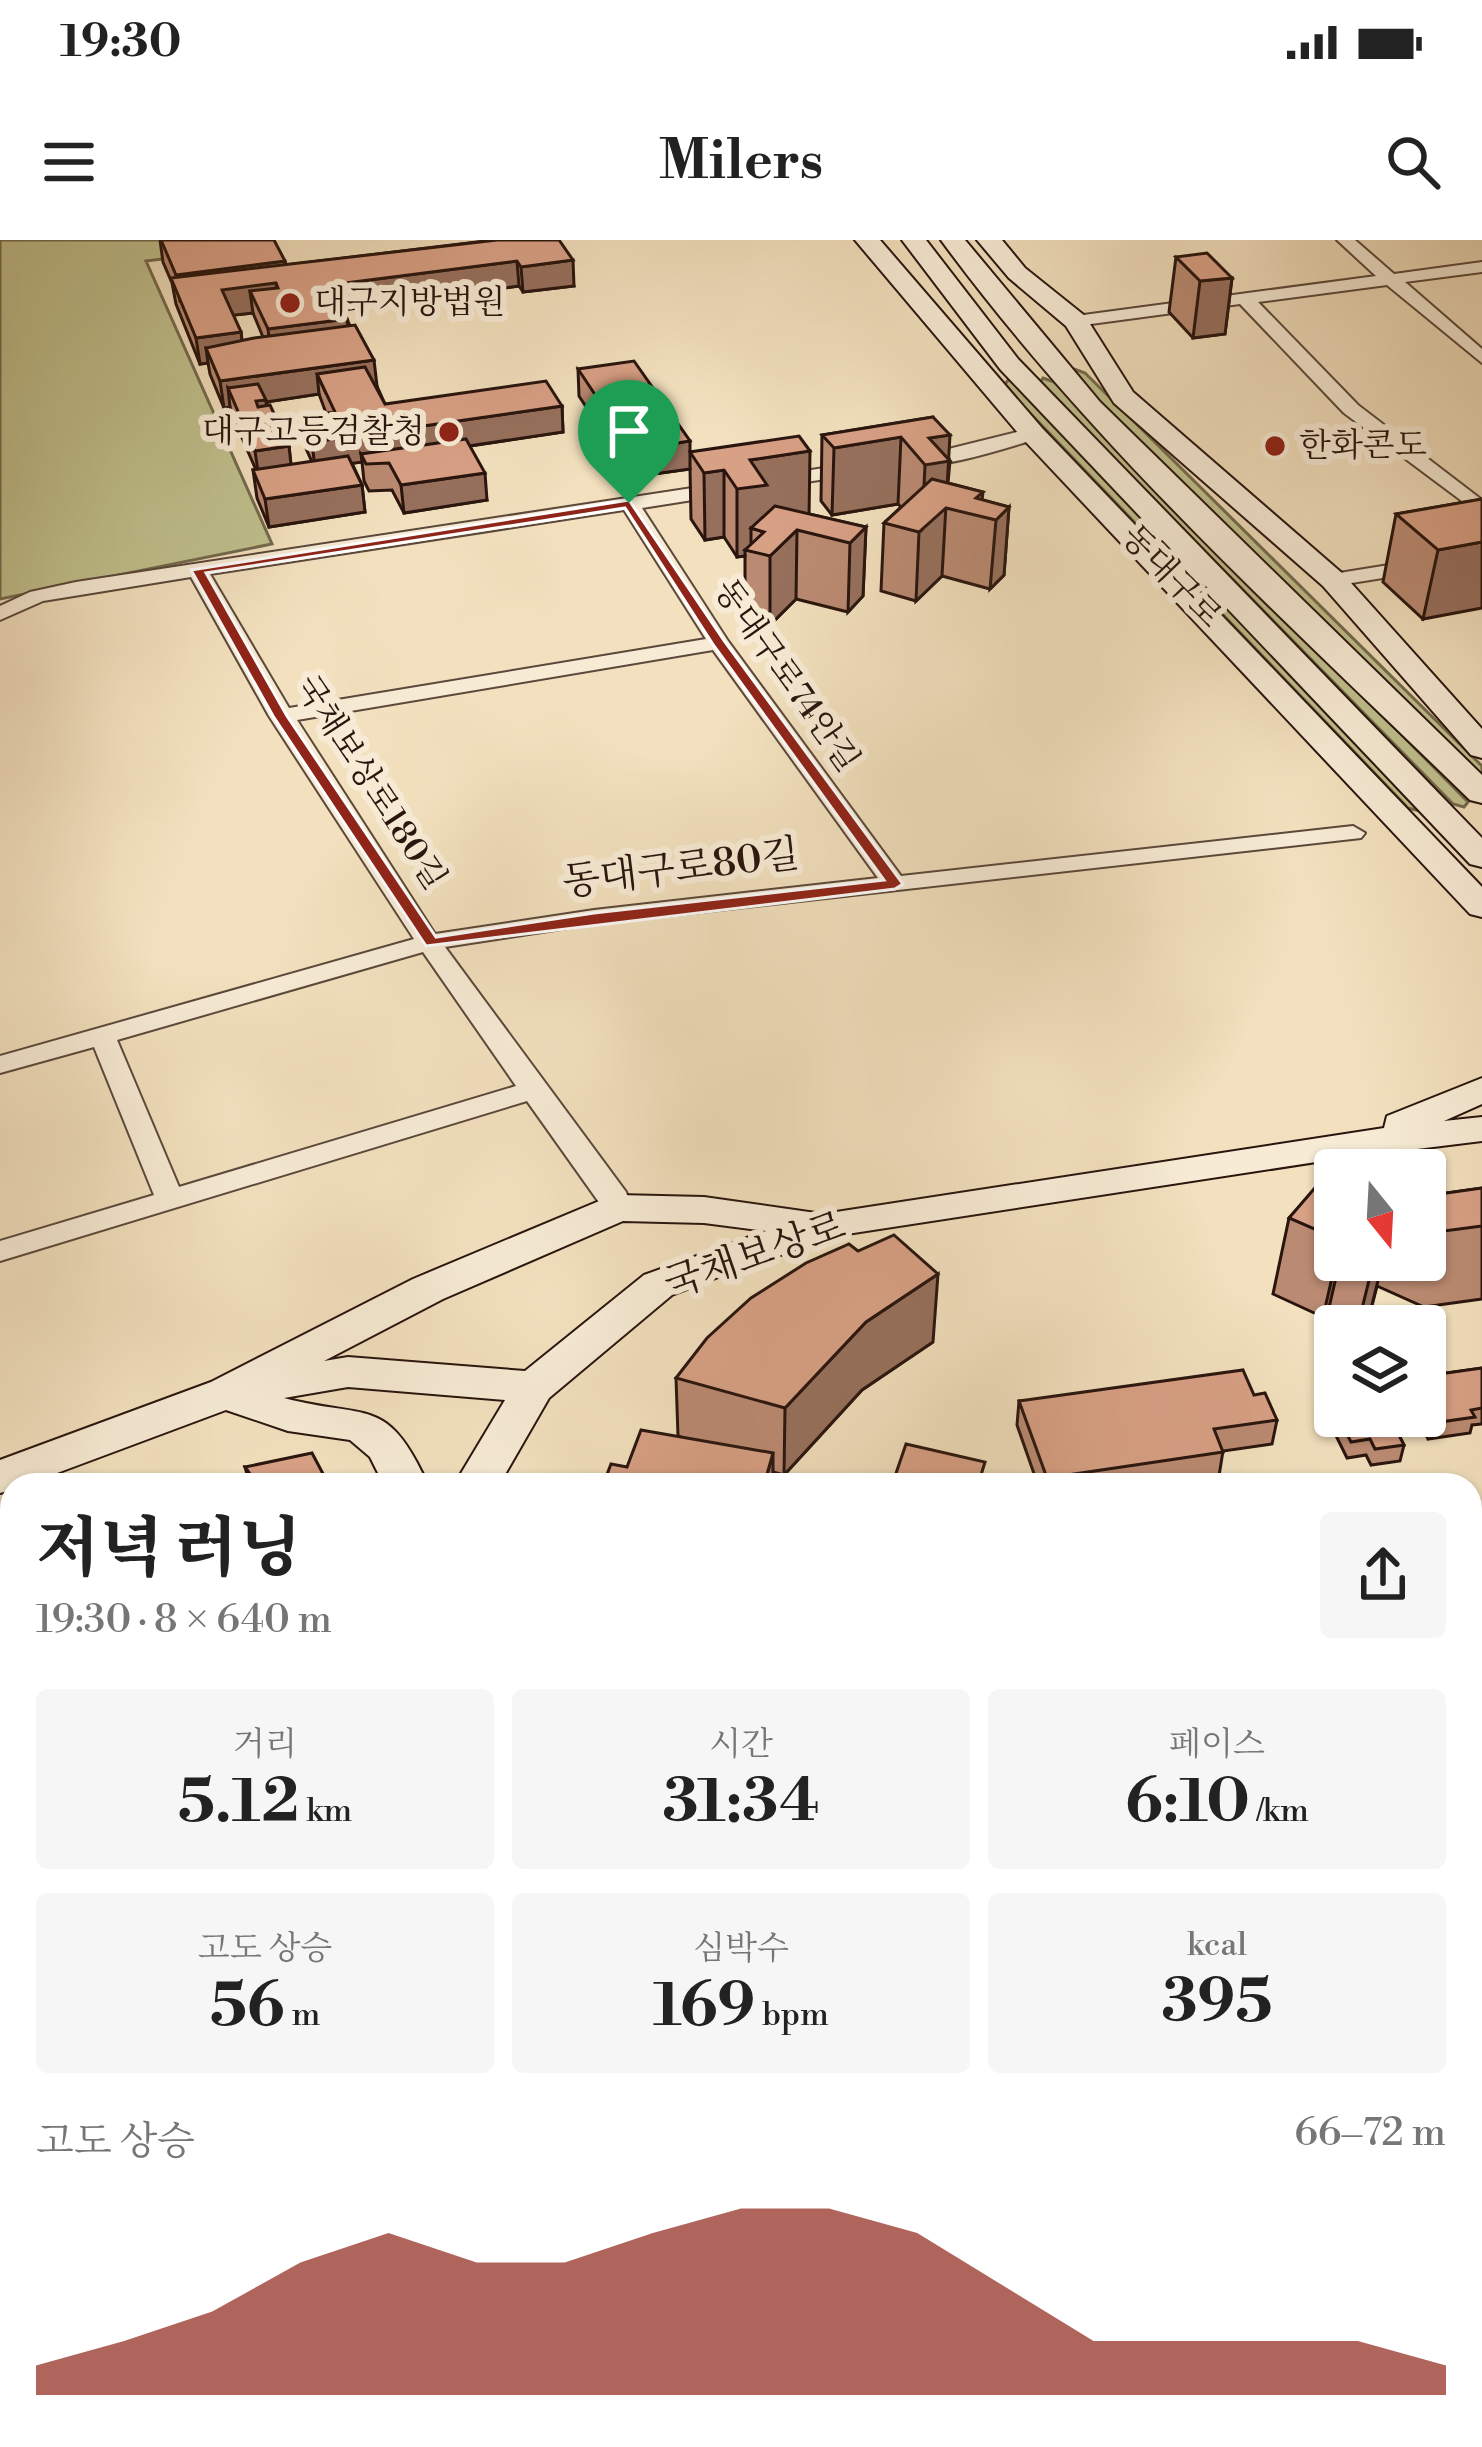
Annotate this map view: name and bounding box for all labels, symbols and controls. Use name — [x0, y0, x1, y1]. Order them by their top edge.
text: 19:30 — [60, 14, 181, 71]
text: Milers — [659, 128, 823, 196]
icon: menu — [36, 129, 102, 195]
icon: search — [1380, 129, 1446, 195]
place label: 대구지방법원 — [314, 283, 505, 324]
marker: 대구지방법원 — [277, 290, 303, 316]
pin — [578, 380, 680, 503]
icon: arrive — [596, 398, 662, 464]
place label: 대구고등검찰청 — [202, 412, 425, 453]
marker: 대구고등검찰청 — [436, 419, 462, 445]
place label: 한화콘도 — [1299, 426, 1427, 467]
marker: 한화콘도 — [1262, 433, 1288, 459]
street label: 동대구로 — [1112, 517, 1230, 637]
street label: 동대구로74안길 — [704, 572, 868, 780]
street label: 국채보상로180길 — [286, 668, 454, 898]
street label: 동대구로80길 — [560, 830, 802, 908]
north arrow — [1314, 1149, 1446, 1281]
map controls — [1314, 1149, 1446, 1437]
street label: 국채보상로 — [658, 1202, 852, 1310]
button: layers — [1314, 1305, 1446, 1437]
text: 저녁 러닝 — [36, 1509, 302, 1592]
button: share — [1320, 1512, 1446, 1638]
text: 19:30 · 8 × 640 m — [36, 1596, 332, 1645]
text: 거리 — [233, 1725, 297, 1766]
text: 시간 — [709, 1725, 773, 1766]
text: 페이스 — [1169, 1725, 1265, 1766]
text: 5.12 — [178, 1766, 299, 1841]
text: 31:34 — [662, 1766, 820, 1841]
text: 6:10 — [1125, 1766, 1250, 1841]
text: km — [299, 1791, 352, 1832]
text: /km — [1250, 1791, 1309, 1832]
text: kcal — [1187, 1925, 1247, 1966]
text: 고도 상승 — [198, 1929, 332, 1970]
text: 심박수 — [693, 1929, 789, 1970]
text: 395 — [1161, 1966, 1273, 2041]
text: 56 — [210, 1970, 285, 2045]
text: 169 — [653, 1970, 755, 2045]
text: m — [285, 1995, 320, 2036]
text: bpm — [755, 1995, 829, 2036]
text: 66–72 m — [1294, 2109, 1446, 2158]
text: 고도 상승 — [36, 2118, 195, 2167]

